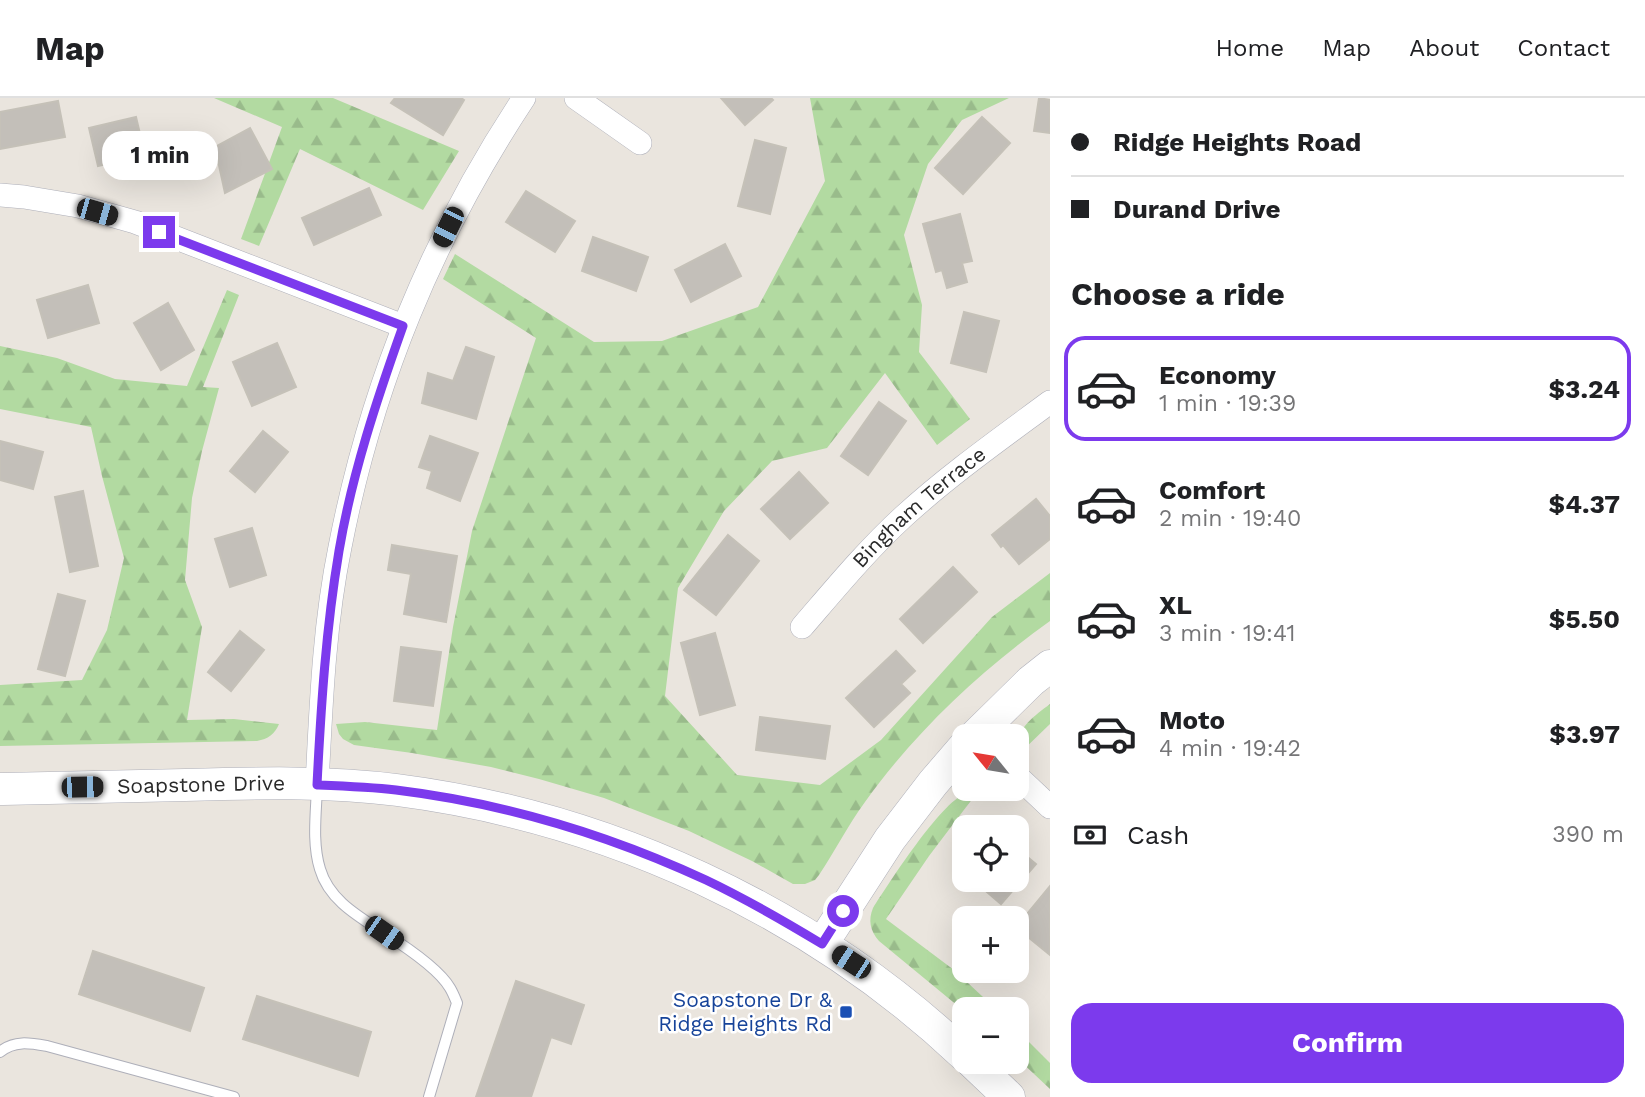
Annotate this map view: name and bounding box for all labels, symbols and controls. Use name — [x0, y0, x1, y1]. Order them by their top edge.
text: Map — [35, 29, 105, 68]
text: Home — [1216, 34, 1284, 62]
text: Map — [1322, 34, 1371, 62]
text: About — [1409, 34, 1479, 62]
text: Contact — [1517, 34, 1610, 62]
text: Ridge Heights Road — [1113, 127, 1361, 157]
callout: 1 min — [101, 130, 217, 180]
text: 1 min — [130, 142, 190, 169]
text: Durand Drive — [1113, 194, 1280, 224]
car — [74, 196, 121, 228]
car — [430, 204, 467, 250]
route end — [143, 216, 175, 248]
text: Choose a ride — [1071, 275, 1285, 313]
icon: car — [1075, 357, 1138, 420]
text: Economy — [1159, 360, 1276, 390]
text: $3.24 — [1548, 374, 1620, 404]
text: 1 min · 19:39 — [1159, 390, 1296, 417]
street label: Bingham Terrace — [847, 441, 990, 573]
icon: car — [1075, 472, 1138, 535]
text: Comfort — [1159, 475, 1265, 505]
text: $4.37 — [1549, 489, 1620, 519]
text: 2 min · 19:40 — [1159, 505, 1301, 532]
icon: car — [1075, 587, 1138, 650]
text: XL — [1159, 590, 1192, 620]
text: $5.50 — [1549, 604, 1620, 634]
text: 3 min · 19:41 — [1159, 620, 1296, 647]
icon: car — [1075, 702, 1138, 765]
text: Moto — [1159, 705, 1225, 735]
text: $3.97 — [1549, 719, 1620, 749]
north arrow — [952, 724, 1029, 802]
map controls — [952, 724, 1029, 1074]
text: 4 min · 19:42 — [1159, 735, 1301, 762]
street label: Soapstone Drive — [117, 770, 285, 798]
car — [61, 776, 104, 798]
button: locate — [952, 815, 1029, 892]
icon: cash — [1071, 816, 1109, 854]
text: Cash — [1127, 820, 1189, 850]
text: 390 m — [1552, 821, 1624, 848]
route start — [827, 895, 859, 927]
button: + — [952, 906, 1029, 983]
car — [361, 912, 408, 954]
car — [828, 942, 875, 982]
place label: Soapstone Dr & Ridge Heights Rd — [658, 987, 833, 1036]
button: − — [952, 997, 1029, 1074]
button: Confirm — [1071, 1003, 1624, 1083]
marker: Soapstone Dr & Ridge Heights Rd — [838, 1004, 854, 1020]

